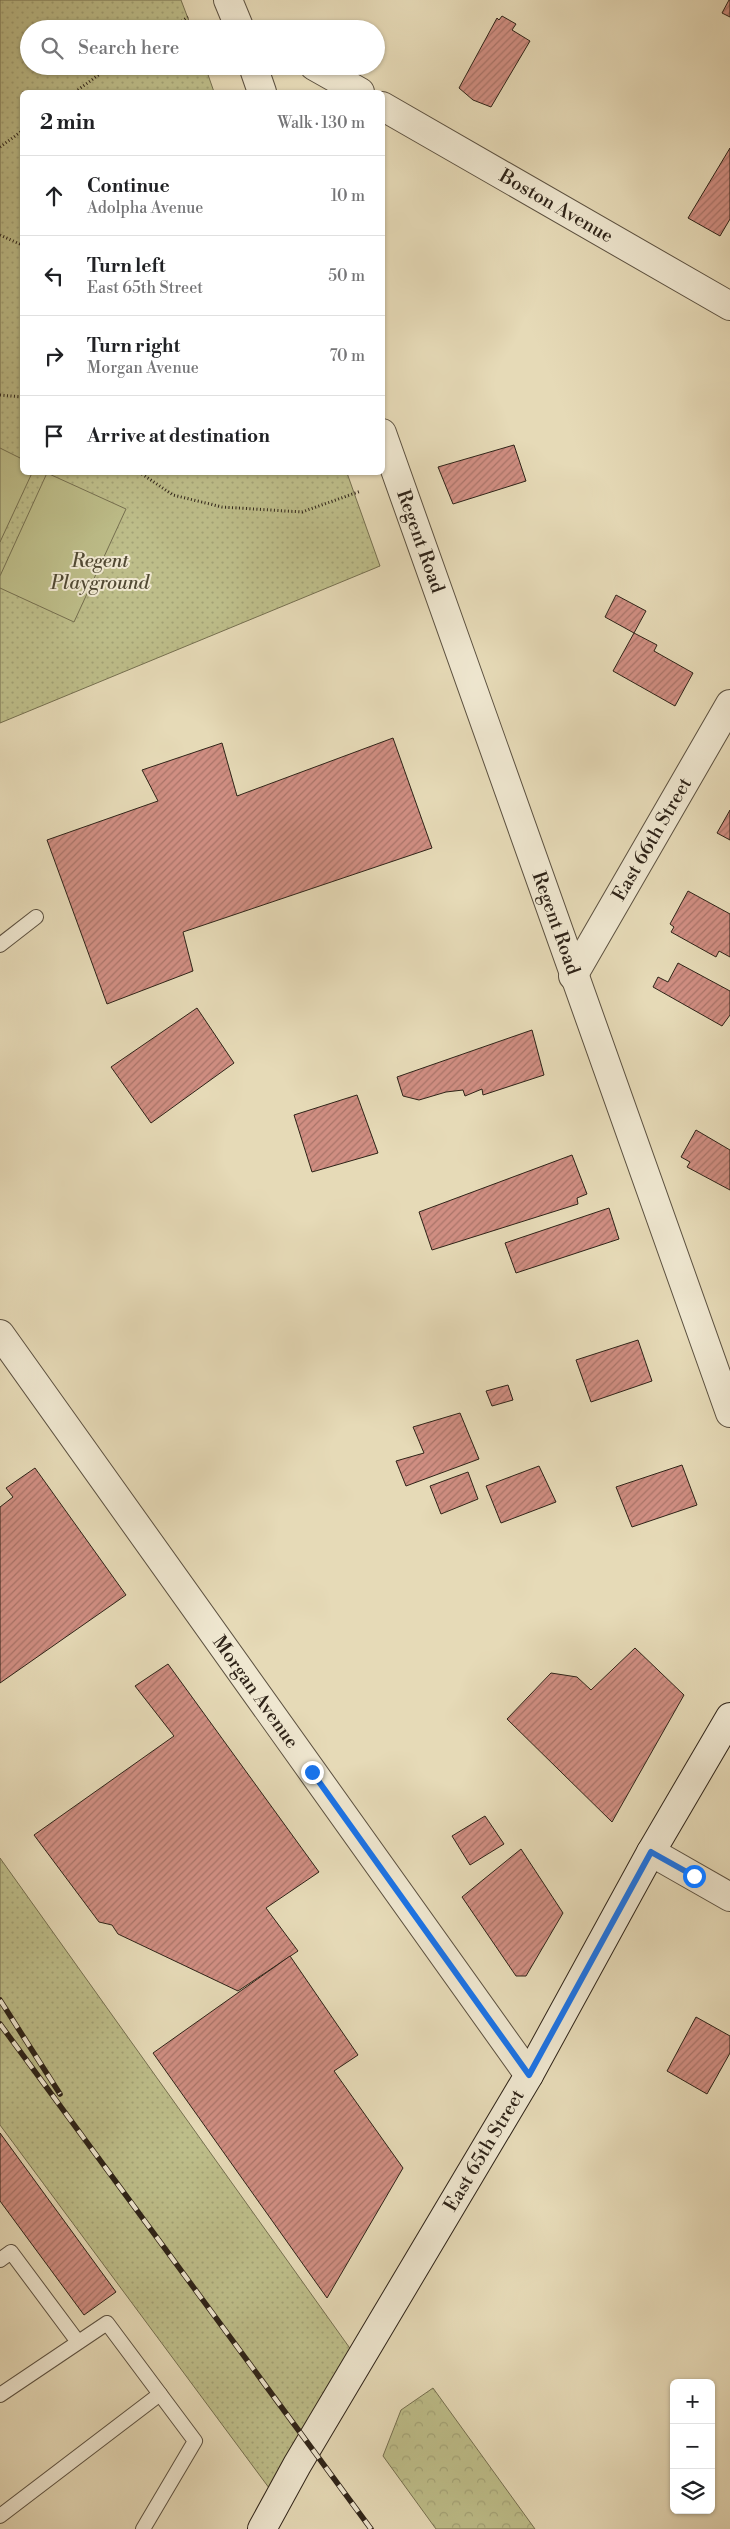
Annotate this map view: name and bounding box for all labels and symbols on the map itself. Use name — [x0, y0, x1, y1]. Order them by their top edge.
street label: Boston Avenue — [494, 163, 618, 248]
street label: Regent Road — [391, 487, 450, 596]
park label: Regent Playground — [50, 549, 151, 595]
street label: East 66th Street — [607, 773, 697, 905]
street label: Regent Road — [527, 868, 585, 978]
street label: Morgan Avenue — [207, 1631, 304, 1753]
route end — [301, 1761, 324, 1784]
route start — [683, 1865, 706, 1888]
street label: East 65th Street — [439, 2085, 530, 2216]

